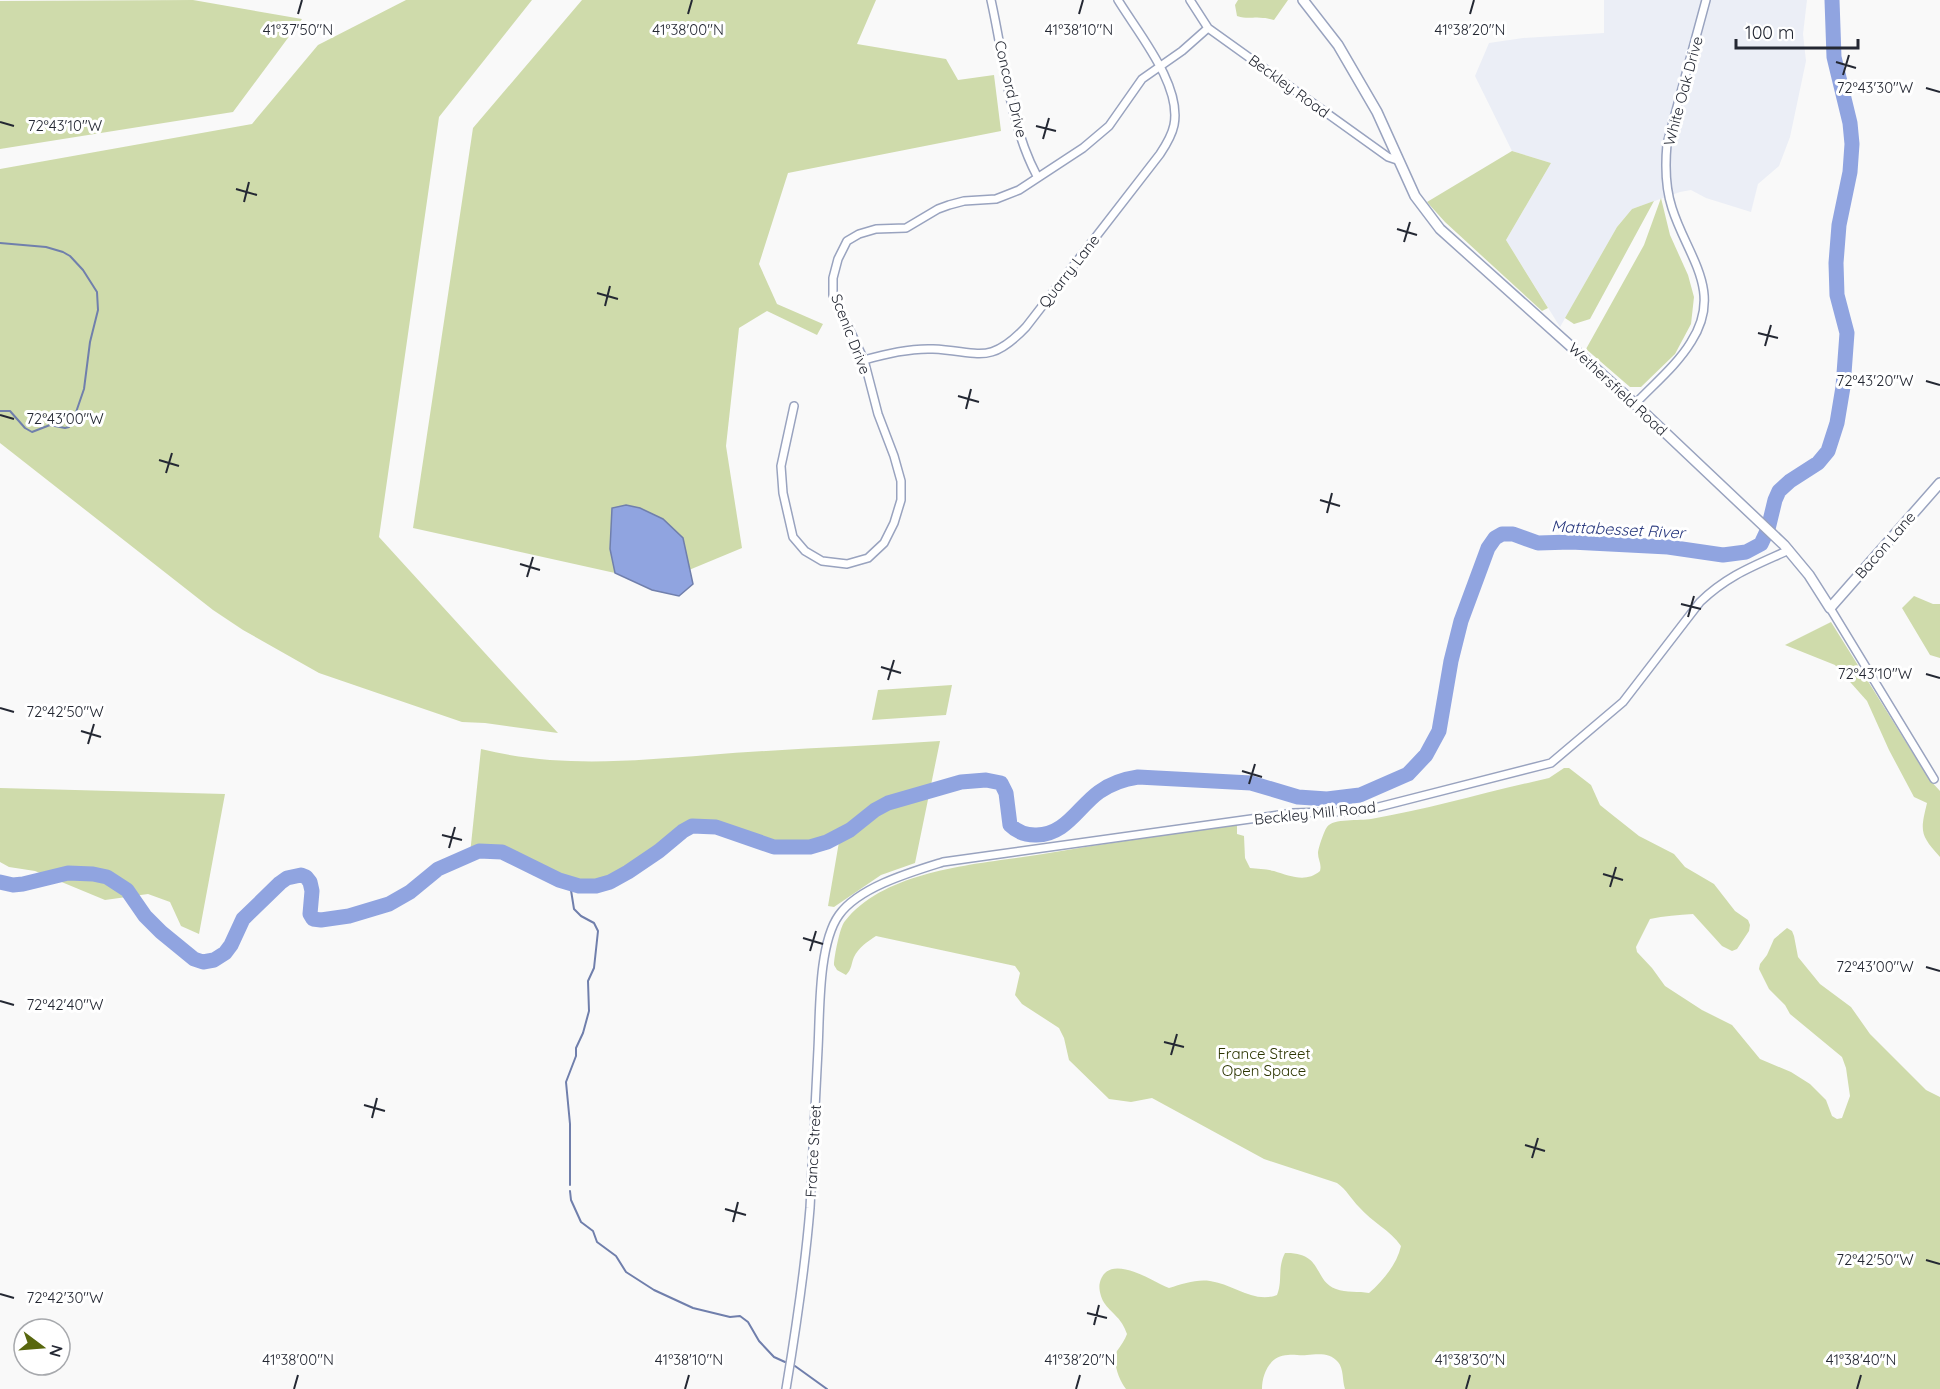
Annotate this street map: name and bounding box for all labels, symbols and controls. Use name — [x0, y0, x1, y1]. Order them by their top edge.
scale bar — [1736, 12, 1858, 50]
text: 41°37'50"N — [263, 20, 333, 39]
text: 41°38'00"N — [652, 20, 724, 39]
text: 41°38'10"N — [1045, 20, 1113, 39]
text: 41°38'20"N — [1434, 20, 1506, 39]
text: 100 m — [1745, 21, 1794, 44]
street label: White Oak Drive — [1659, 34, 1707, 148]
street label: Concord Drive — [991, 39, 1031, 139]
street label: Beckley Road — [1245, 50, 1333, 122]
text: 72°43'30"W — [1837, 78, 1914, 97]
text: 72°43'10"W — [28, 116, 103, 135]
street label: Quarry Lane — [1035, 231, 1103, 311]
street label: Scenic Drive — [827, 291, 875, 377]
street label: Wethersfield Road — [1565, 338, 1671, 440]
text: 72°43'20"W — [1836, 371, 1914, 390]
text: 72°43'00"W — [26, 409, 104, 428]
street label: Bacon Lane — [1851, 508, 1919, 582]
water label: Mattabesset River — [1551, 516, 1687, 543]
text: 72°43'10"W — [1838, 664, 1913, 683]
text: 72°42'50"W — [26, 702, 104, 721]
street label: Beckley Mill Road — [1253, 797, 1377, 829]
text: 72°43'00"W — [1836, 957, 1914, 976]
text: 72°42'40"W — [26, 995, 104, 1014]
park label: France Street Open Space — [1217, 1044, 1311, 1080]
street label: France Street — [801, 1104, 825, 1198]
text: 72°42'50"W — [1836, 1250, 1914, 1269]
text: 72°42'30"W — [26, 1288, 104, 1307]
north arrow — [12, 1317, 72, 1377]
text: N — [45, 1343, 68, 1360]
text: 41°38'00"N — [262, 1350, 334, 1369]
text: 41°38'10"N — [655, 1350, 723, 1369]
text: 41°38'20"N — [1044, 1350, 1116, 1369]
text: 41°38'30"N — [1435, 1350, 1505, 1369]
text: 41°38'40"N — [1826, 1350, 1896, 1369]

